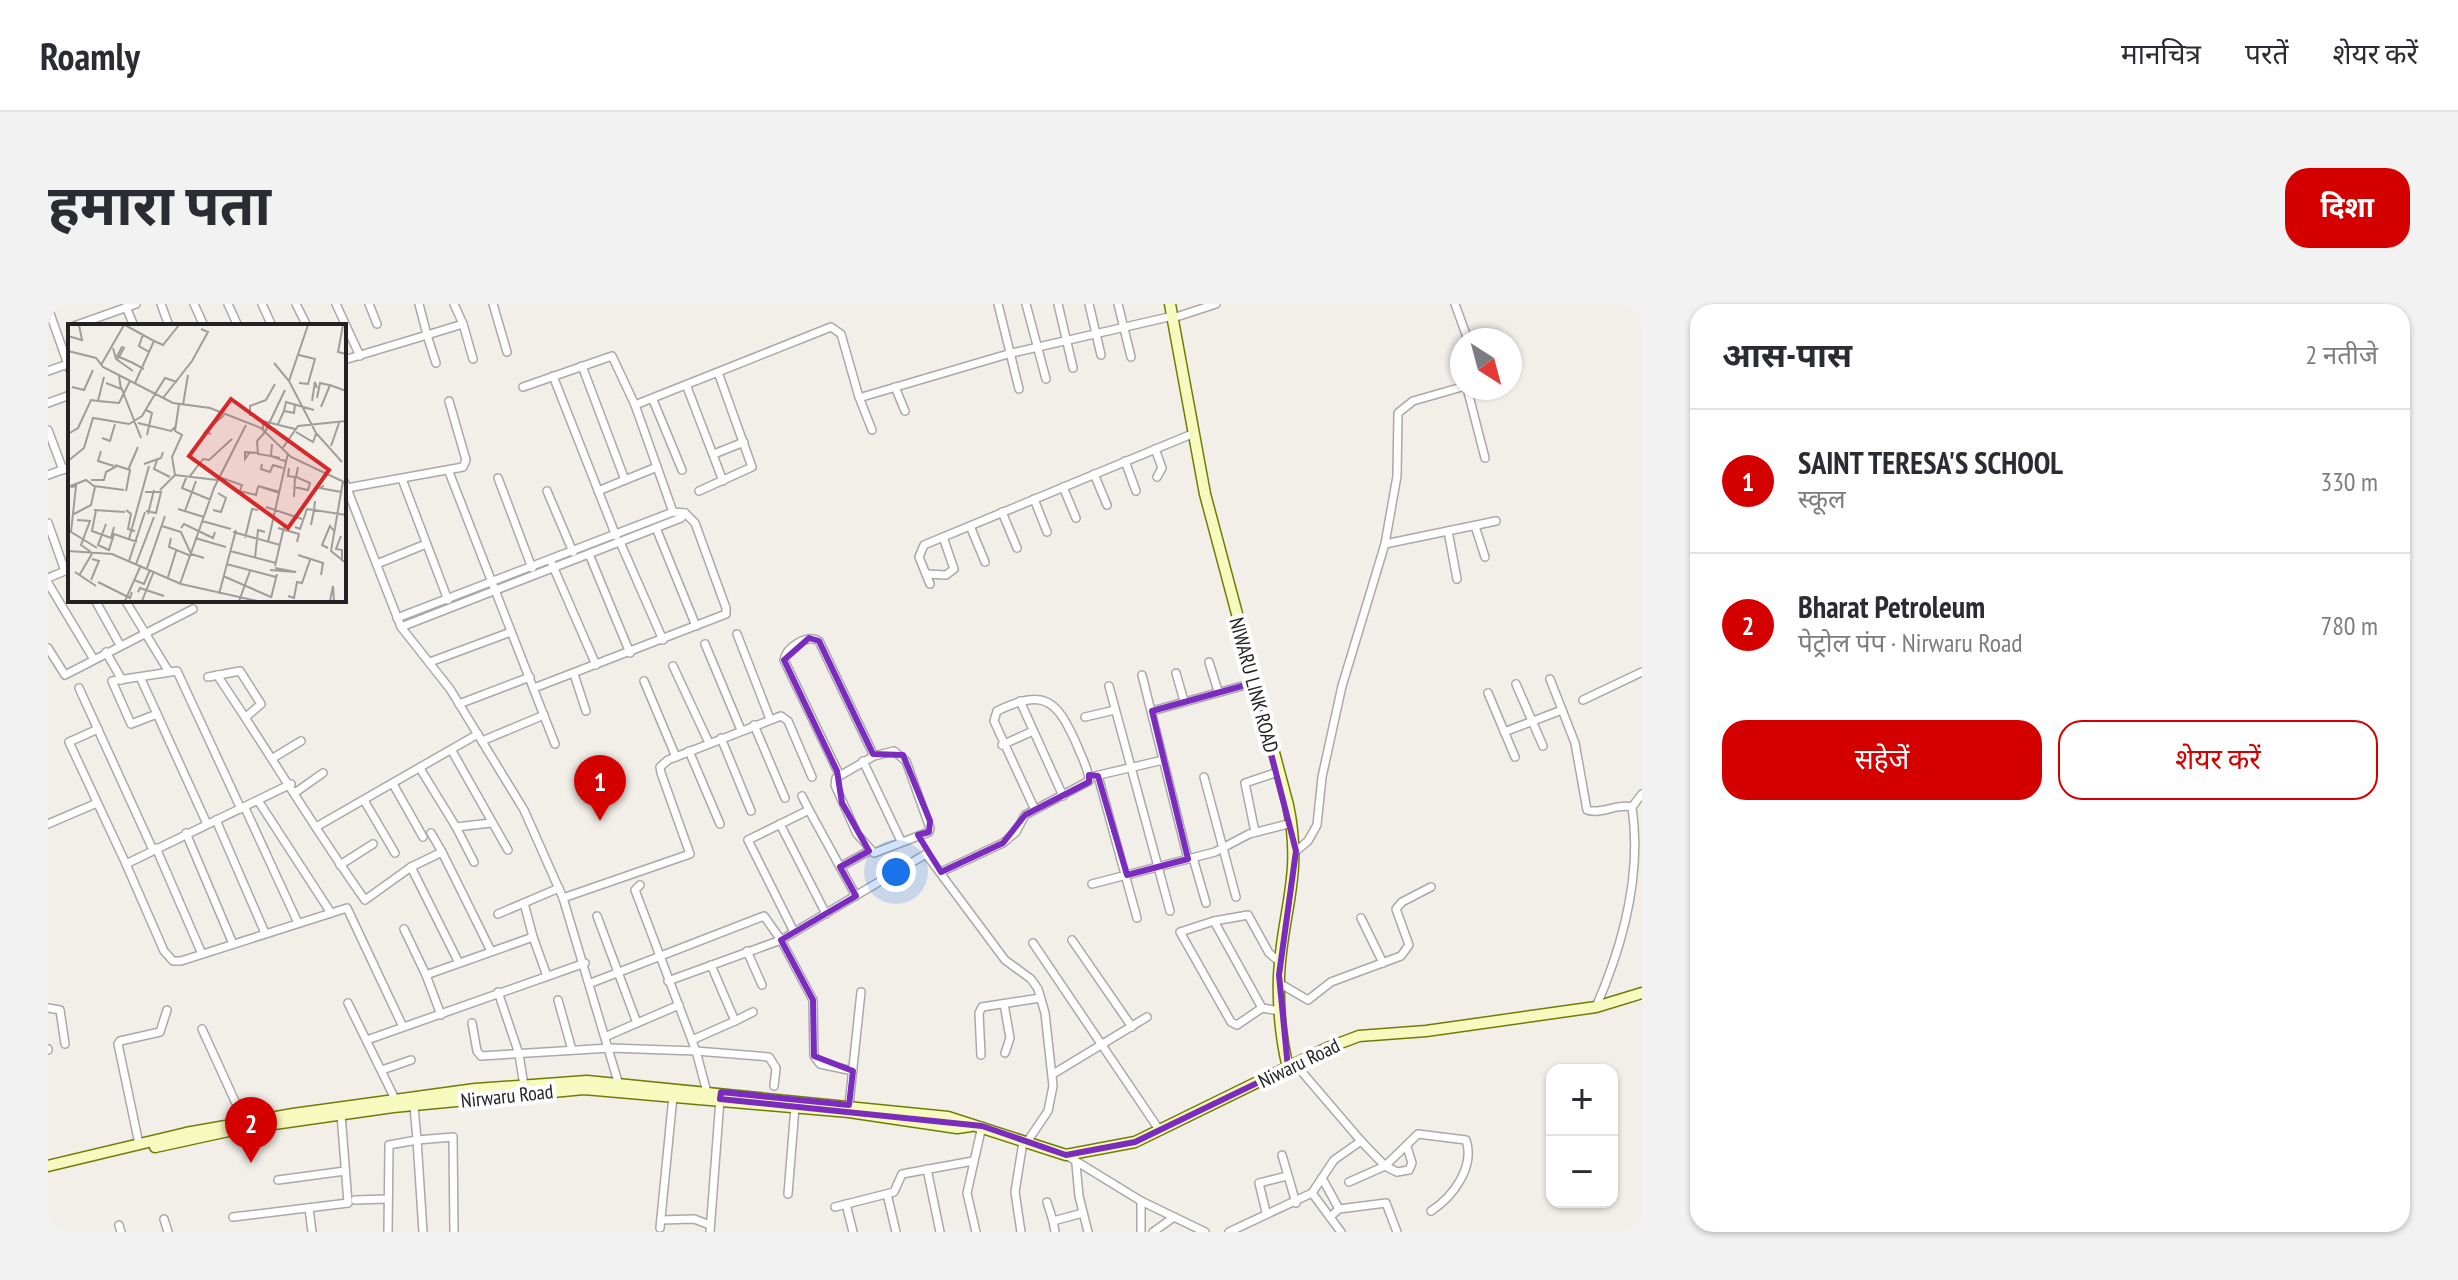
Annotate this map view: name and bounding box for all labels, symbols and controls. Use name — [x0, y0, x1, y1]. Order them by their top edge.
text: Roamly — [40, 31, 140, 80]
text: मानचित्र — [2121, 35, 2201, 72]
text: परतें — [2245, 35, 2288, 72]
text: शेयर करें — [2332, 35, 2418, 72]
text: हमारा पता — [48, 168, 271, 240]
button: दिशा — [2285, 168, 2410, 248]
inset map — [68, 324, 346, 602]
north arrow — [1450, 328, 1522, 400]
text: आस-पास — [1722, 332, 1852, 376]
text: 2 नतीजे — [2306, 338, 2378, 371]
text: SAINT TERESA'S SCHOOL — [1798, 443, 2063, 482]
text: 1 — [1742, 465, 1754, 498]
text: 330 m — [2320, 465, 2378, 498]
text: स्कूल — [1798, 482, 1846, 515]
text: Bharat Petroleum — [1798, 587, 1985, 626]
text: 2 — [1742, 609, 1754, 642]
text: 780 m — [2320, 609, 2378, 642]
street label: NIWARU LINK ROAD — [1223, 615, 1285, 755]
text: पेट्रोल पंप · Nirwaru Road — [1798, 626, 2023, 659]
button: सहेजें — [1722, 720, 2042, 800]
button: शेयर करें — [2058, 720, 2378, 800]
pin: 1 — [574, 755, 626, 821]
your location — [876, 852, 916, 892]
street label: Niwaru Road — [1254, 1032, 1344, 1094]
map controls — [1546, 1064, 1618, 1208]
button: + — [1546, 1064, 1618, 1136]
street label: Nirwaru Road — [459, 1078, 555, 1114]
pin: 2 — [225, 1097, 277, 1163]
button: − — [1546, 1136, 1618, 1208]

